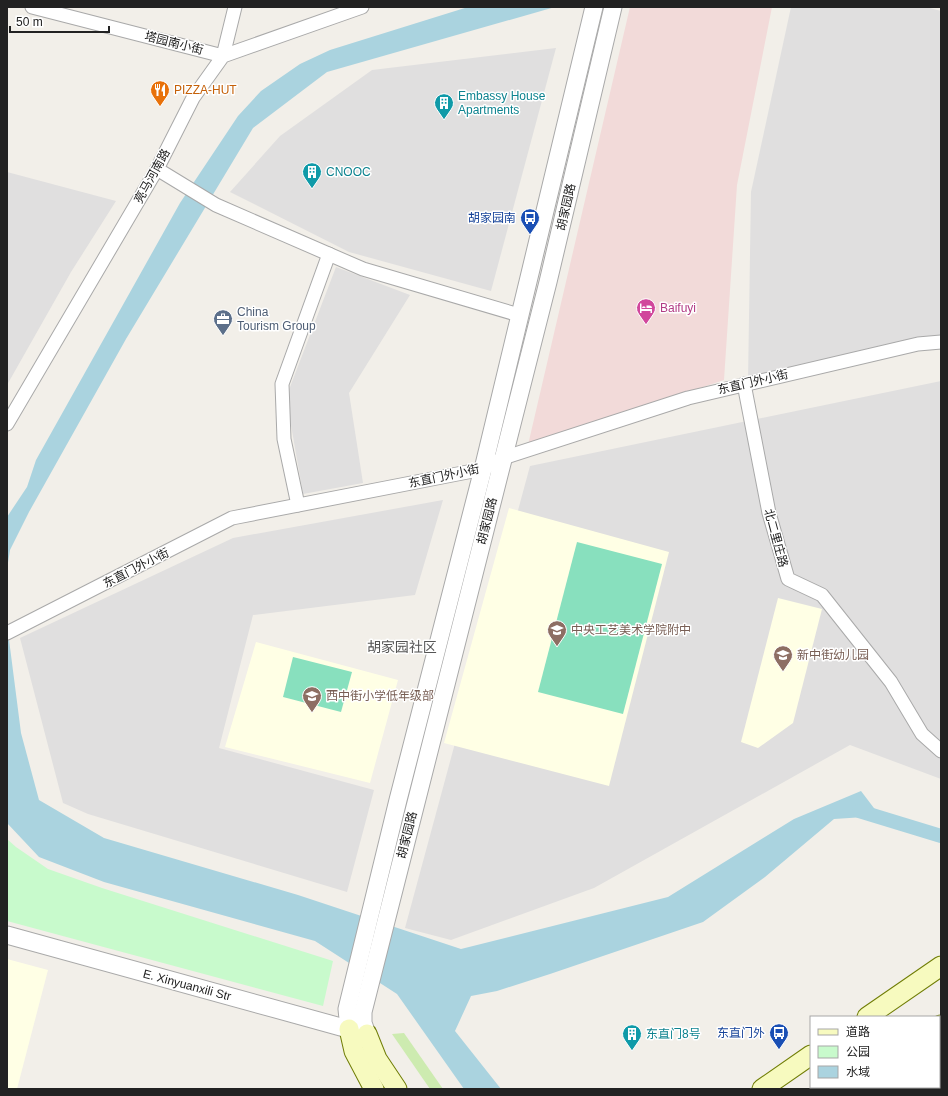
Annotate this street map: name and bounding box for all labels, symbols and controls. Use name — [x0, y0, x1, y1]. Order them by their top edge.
scale bar — [10, 8, 109, 34]
text: 50 m — [16, 15, 43, 29]
street label: 塔园南小街 — [143, 29, 205, 57]
restaurant icon: PIZZA-HUT — [149, 79, 171, 107]
place label: PIZZA-HUT — [174, 83, 237, 97]
place label: Embassy House Apartments — [458, 89, 546, 117]
building icon: Embassy House Apartments — [433, 92, 455, 120]
street label: 亮马河南路 — [131, 146, 173, 206]
building icon: CNOOC — [301, 161, 323, 189]
place label: CNOOC — [326, 165, 371, 179]
street label: 胡家园路 — [554, 182, 578, 232]
bus stop icon: 胡家园南 — [519, 207, 541, 235]
place label: 胡家园南 — [468, 211, 516, 225]
hotel icon: Baifuyi — [635, 297, 657, 325]
place label: Baifuyi — [660, 301, 696, 315]
place label: China Tourism Group — [237, 305, 316, 333]
office icon: China Tourism Group — [212, 308, 234, 336]
street label: 东直门外小街 — [716, 367, 790, 397]
street label: 东直门外小街 — [407, 462, 481, 490]
street label: 胡家园路 — [474, 496, 500, 546]
street label: 北二里庄路 — [761, 507, 791, 569]
street label: 东直门外小街 — [101, 545, 171, 591]
school or university icon: 中央工艺美术学院附中 — [546, 619, 568, 647]
place label: 中央工艺美术学院附中 — [571, 623, 691, 637]
district label: 胡家园社区 — [367, 639, 437, 655]
school or university icon: 新中街幼儿园 — [772, 644, 794, 672]
place label: 新中街幼儿园 — [797, 648, 869, 662]
school or university icon: 西中街小学低年级部 — [301, 685, 323, 713]
place label: 西中街小学低年级部 — [326, 689, 434, 703]
street label: 胡家园路 — [394, 810, 420, 860]
street label: E. Xinyuanxili Str — [141, 967, 233, 1004]
legend — [810, 1016, 940, 1088]
bus stop icon: 东直门外 — [768, 1022, 790, 1050]
building icon: 东直门8号 — [621, 1023, 643, 1051]
text: 道路 — [846, 1025, 870, 1039]
place label: 东直门外 — [717, 1026, 765, 1040]
place label: 东直门8号 — [646, 1027, 701, 1041]
text: 公园 — [846, 1045, 870, 1059]
text: 水域 — [846, 1065, 870, 1079]

